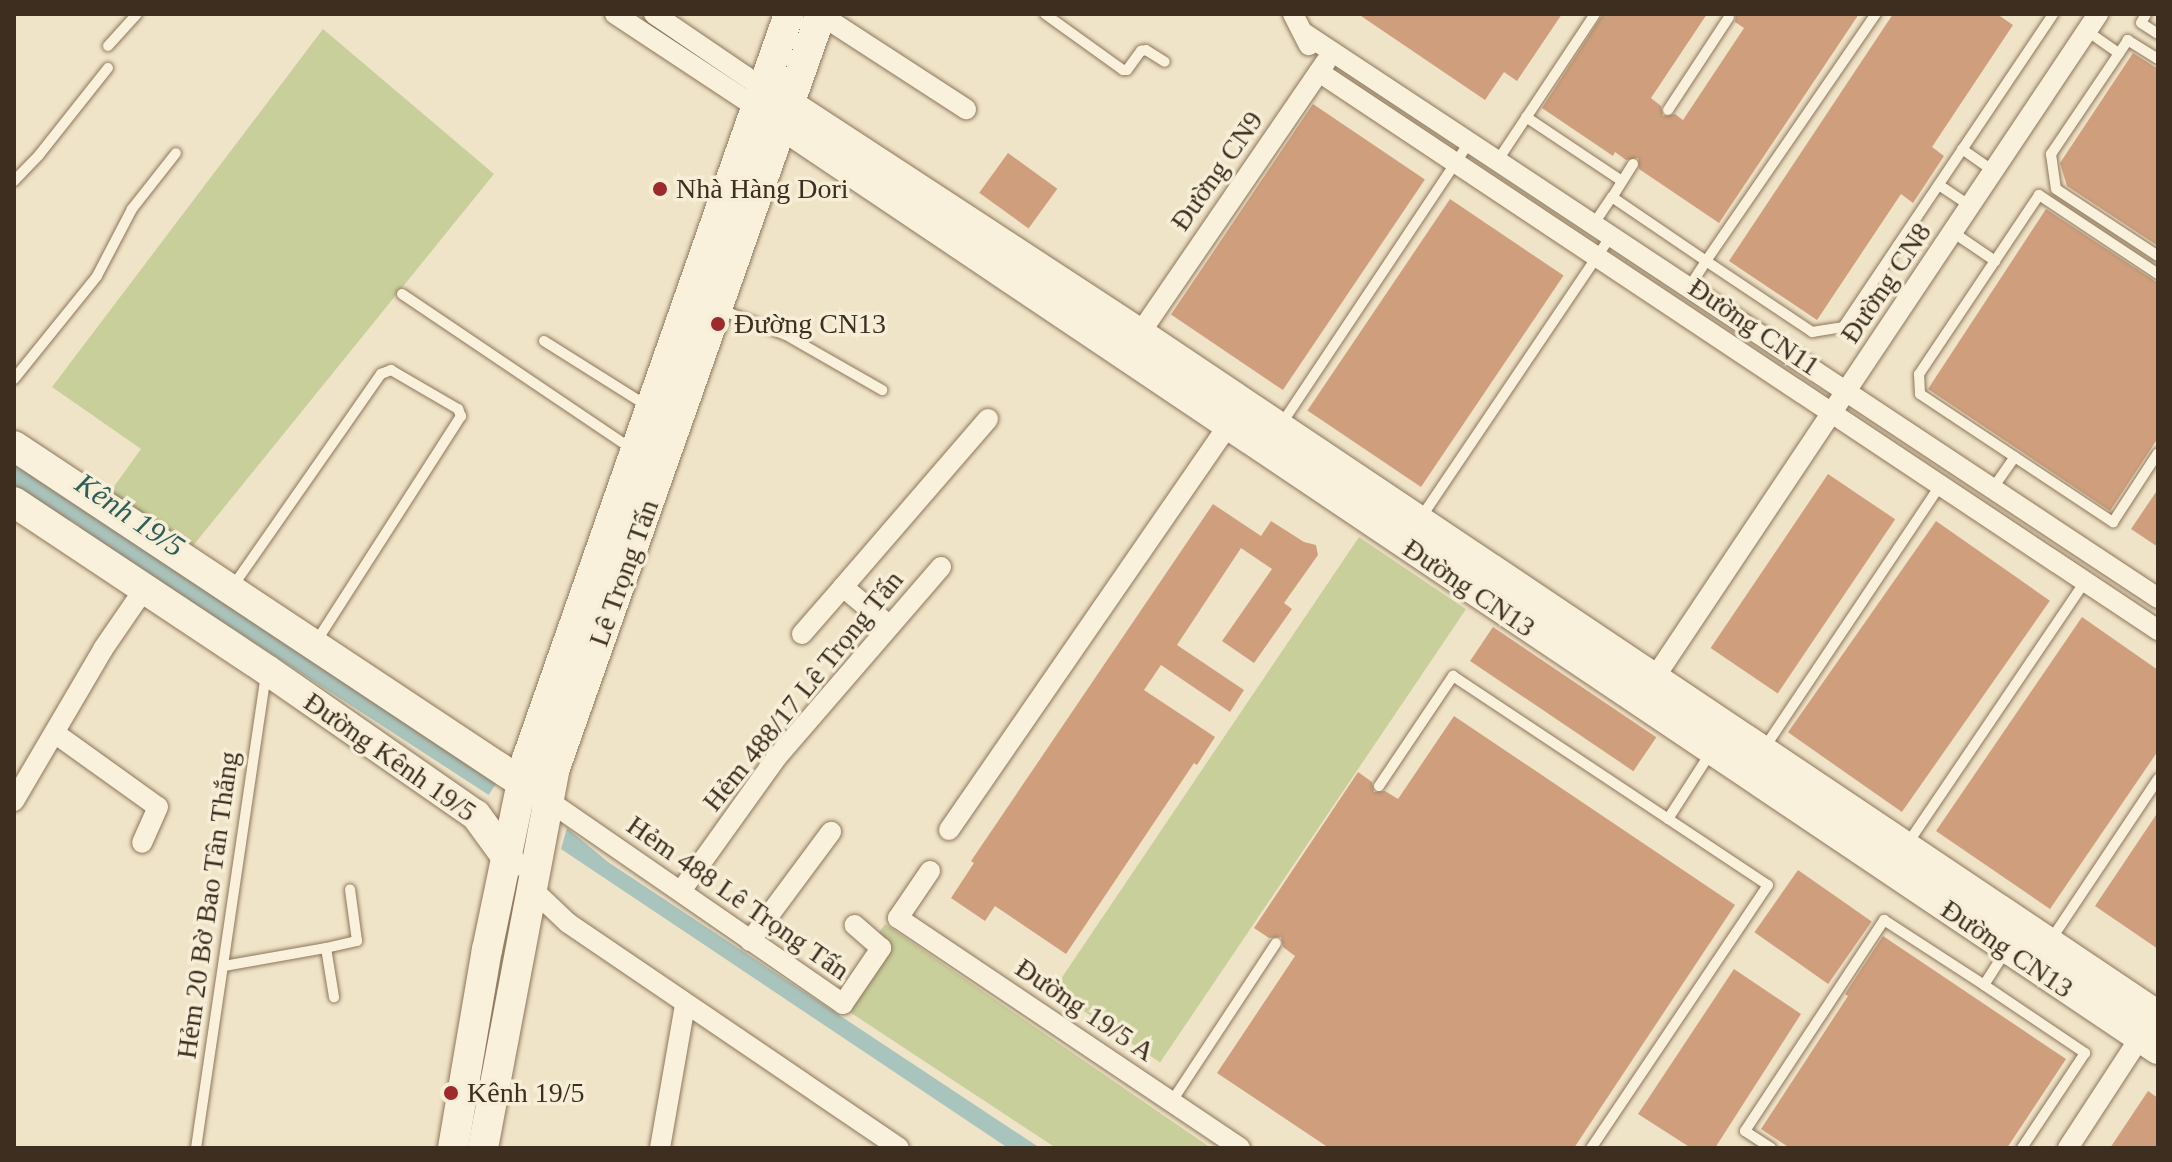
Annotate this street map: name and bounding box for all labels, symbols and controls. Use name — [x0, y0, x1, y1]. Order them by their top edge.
street label: Đường CN9 — [1164, 105, 1270, 237]
place label: Nhà Hàng Dori — [676, 172, 849, 206]
marker: Nhà Hàng Dori — [651, 180, 669, 198]
street label: Đường CN8 — [1833, 216, 1939, 350]
street label: Đường CN11 — [1682, 271, 1826, 383]
place label: Đường CN13 — [734, 307, 886, 341]
marker: Đường CN13 — [709, 315, 727, 333]
water label: Kênh 19/5 — [68, 465, 192, 565]
street label: Lê Trọng Tấn — [582, 495, 666, 651]
street label: Đường CN13 — [1397, 532, 1541, 644]
street label: Hẻm 488/17 Lê Trọng Tấn — [695, 564, 911, 818]
street label: Đường Kênh 19/5 — [297, 685, 483, 829]
street label: Hẻm 20 Bờ Bao Tân Thắng — [170, 749, 246, 1061]
street label: Hẻm 488 Lê Trọng Tấn — [620, 808, 856, 988]
street label: Đường CN13 — [1935, 893, 2079, 1005]
street label: Đường 19/5 A — [1008, 951, 1162, 1069]
place label: Kênh 19/5 — [467, 1076, 584, 1110]
marker: Kênh 19/5 — [442, 1084, 460, 1102]

